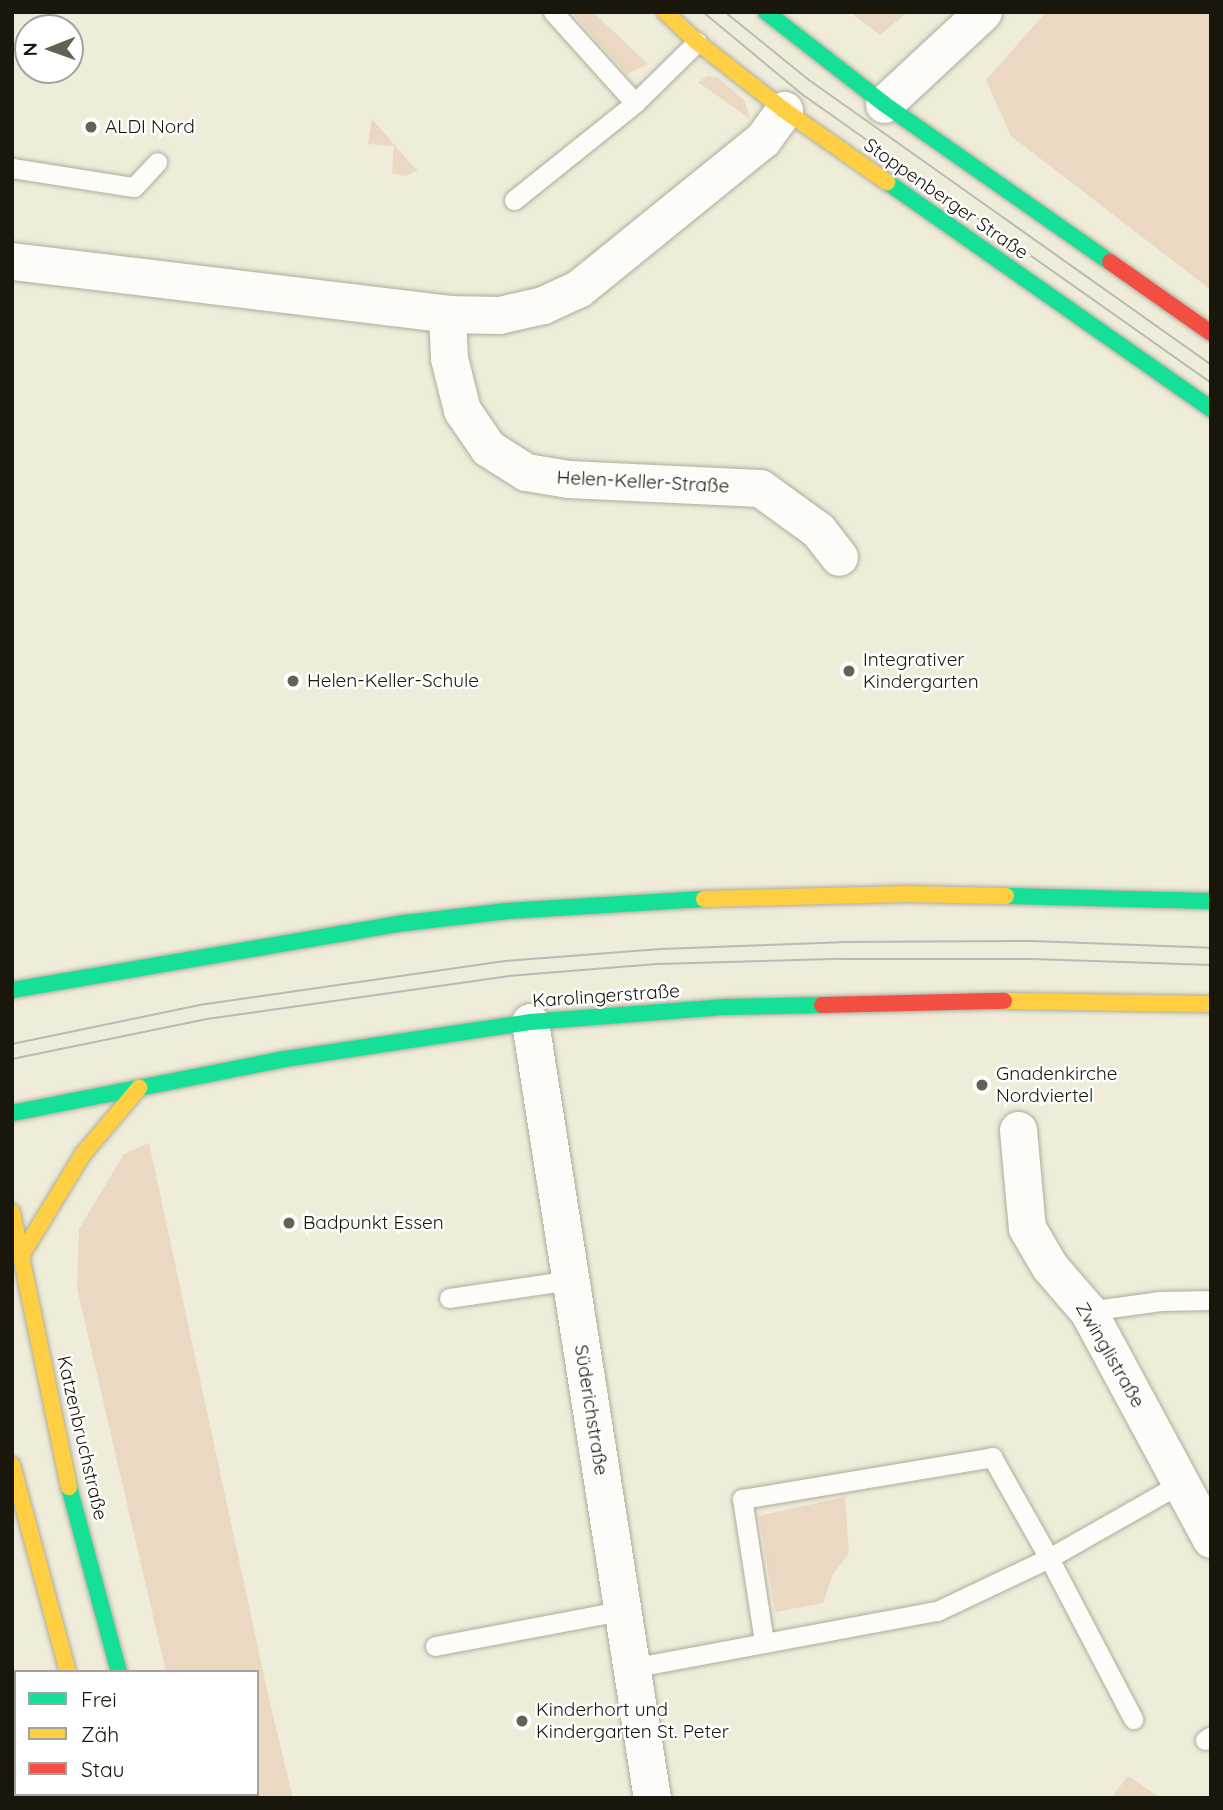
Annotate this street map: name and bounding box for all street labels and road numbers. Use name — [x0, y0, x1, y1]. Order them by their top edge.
street label: Stoppenberger Straße — [860, 134, 1032, 264]
street label: Helen-Keller-Straße — [556, 466, 730, 498]
street label: Karolingerstraße — [531, 979, 681, 1013]
street label: Zwinglistraße — [1071, 1298, 1149, 1412]
street label: Süderichstraße — [569, 1343, 613, 1477]
street label: Katzenbruchstraße — [52, 1354, 112, 1522]

